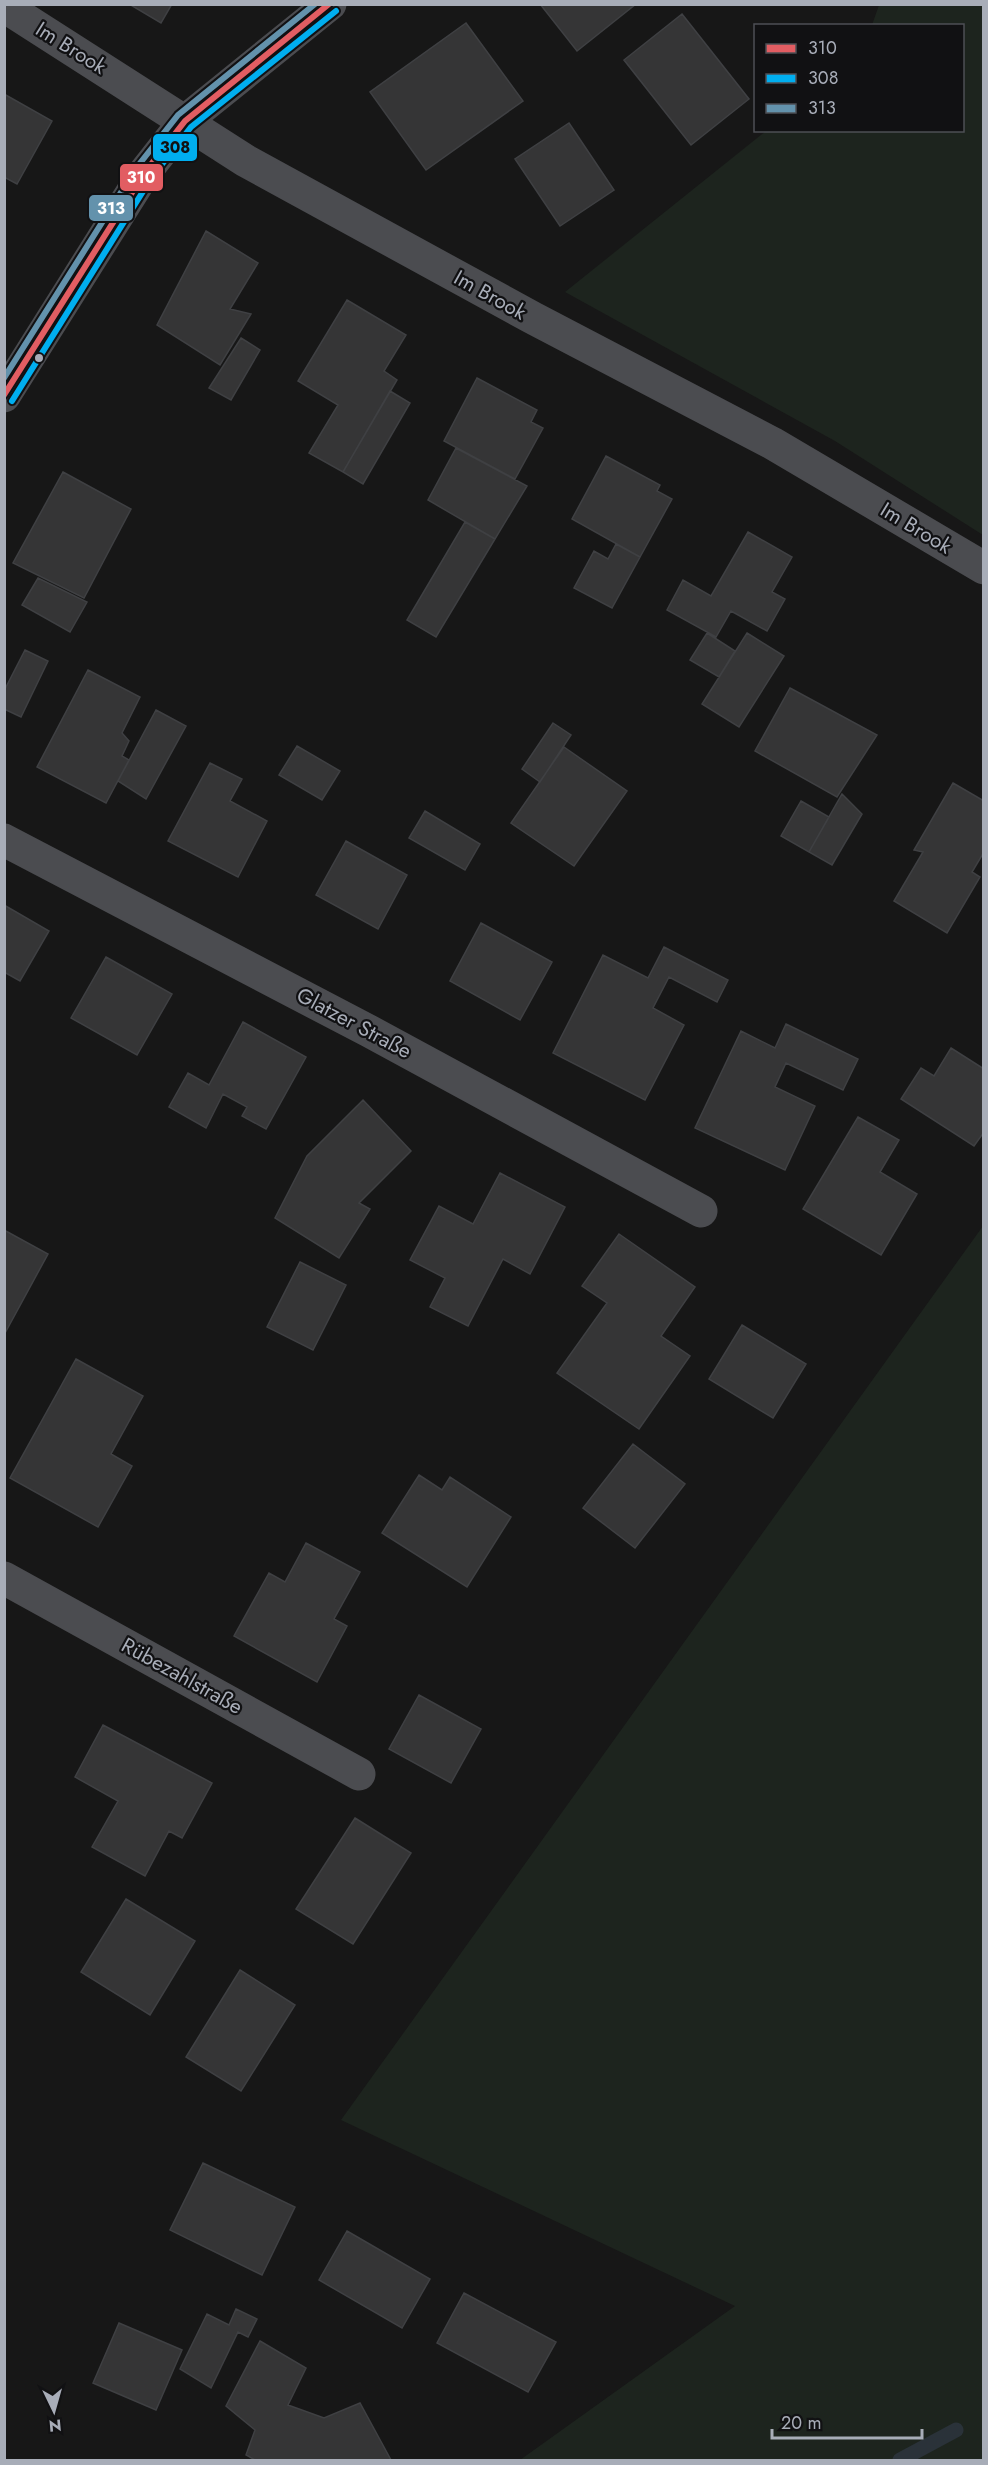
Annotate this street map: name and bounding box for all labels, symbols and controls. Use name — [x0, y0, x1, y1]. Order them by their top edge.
street label: Im Brook — [30, 14, 113, 82]
legend — [754, 24, 964, 132]
text: 310 — [808, 35, 837, 61]
text: 308 — [808, 65, 838, 91]
text: 313 — [808, 95, 836, 121]
line badge: 308 — [152, 133, 198, 162]
text: 308 — [160, 136, 190, 159]
line badge: 310 — [119, 163, 164, 192]
text: 310 — [127, 166, 155, 189]
line badge: 313 — [88, 194, 134, 222]
text: 313 — [97, 197, 125, 220]
street label: Im Brook — [448, 263, 532, 328]
unlabelled marker — [33, 352, 45, 364]
street label: Im Brook — [875, 495, 958, 561]
street label: Glatzer Straße — [291, 980, 417, 1066]
street label: Rübezahlstraße — [116, 1630, 248, 1722]
north arrow — [24, 2381, 84, 2441]
scale bar — [772, 2402, 922, 2440]
text: 20 m — [781, 2410, 821, 2436]
text: N — [48, 2413, 63, 2437]

